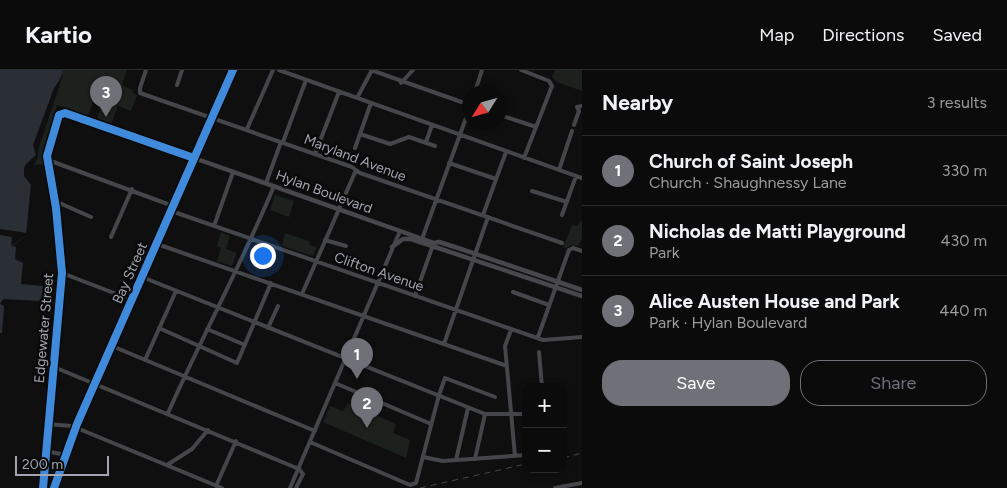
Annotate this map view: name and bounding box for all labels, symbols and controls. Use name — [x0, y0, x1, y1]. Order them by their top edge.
text: Kartio — [25, 20, 92, 49]
text: Map — [759, 24, 794, 46]
text: Directions — [822, 24, 904, 46]
text: Saved — [932, 24, 982, 46]
pin: 3 — [90, 76, 122, 117]
north arrow — [462, 85, 507, 130]
text: Nearby — [602, 90, 673, 115]
text: 3 results — [927, 93, 987, 112]
street label: Maryland Avenue — [301, 131, 409, 185]
text: Church of Saint Joseph — [649, 150, 853, 173]
text: 1 — [615, 161, 621, 180]
text: 330 m — [942, 161, 987, 180]
street label: Hylan Boulevard — [273, 167, 375, 217]
text: Church · Shaughnessy Lane — [649, 173, 847, 192]
text: Nicholas de Matti Playground — [649, 220, 906, 243]
text: 2 — [613, 231, 623, 250]
text: 430 m — [941, 231, 987, 250]
street label: Bay Street — [109, 240, 151, 306]
your location — [250, 243, 276, 269]
text: Park — [649, 243, 679, 262]
street label: Clifton Avenue — [332, 249, 426, 295]
street label: Edgewater Street — [31, 272, 57, 384]
text: Alice Austen House and Park — [649, 290, 900, 313]
text: 3 — [614, 301, 622, 320]
text: 440 m — [939, 301, 987, 320]
text: Park · Hylan Boulevard — [649, 313, 808, 332]
pin: 1 — [341, 338, 373, 379]
button: Save — [602, 360, 790, 406]
button: Share — [800, 360, 987, 406]
map controls — [522, 383, 567, 473]
button: + — [522, 383, 567, 428]
pin: 2 — [351, 387, 383, 428]
button: − — [522, 428, 567, 473]
scale bar — [15, 453, 109, 476]
text: 200 m — [22, 456, 63, 473]

